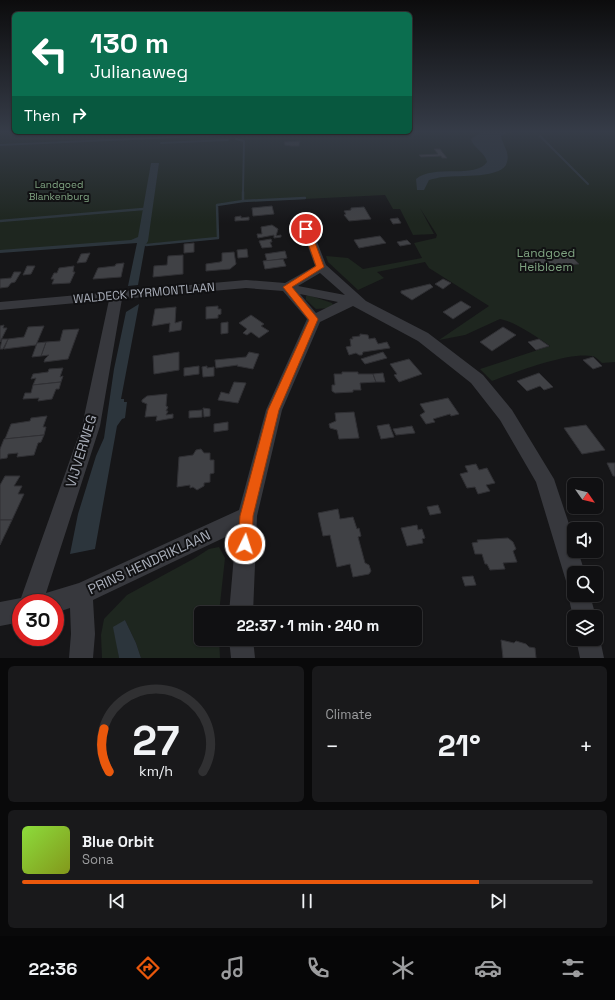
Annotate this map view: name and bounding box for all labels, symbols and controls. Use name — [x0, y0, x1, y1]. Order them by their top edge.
text: 130 m — [90, 25, 169, 61]
icon: left — [24, 28, 76, 80]
text: Julianaweg — [90, 60, 188, 83]
icon: right — [68, 104, 90, 126]
text: Then — [24, 106, 60, 125]
park label: Landgoed Blankenburg — [29, 178, 89, 203]
pin — [289, 212, 323, 246]
icon: arrive — [295, 218, 317, 240]
park label: Landgoed Heibloem — [517, 245, 575, 275]
street label: WALDECK PYRMONTLAAN — [72, 279, 216, 307]
street label: VIJVERWEG — [61, 412, 101, 490]
north arrow — [567, 478, 603, 514]
map controls — [567, 478, 603, 646]
button: sound — [567, 522, 603, 558]
position arrow — [224, 523, 266, 565]
street label: PRINS HENDRIKLAAN — [85, 526, 213, 598]
button: search — [567, 566, 603, 602]
speed limit sign: 30 — [12, 594, 64, 646]
button: layers — [567, 610, 603, 646]
text: 22:37 · 1 min · 240 m — [237, 616, 379, 635]
text: Climate — [326, 706, 372, 723]
text: 27 — [132, 714, 179, 767]
text: 21° — [438, 726, 481, 765]
text: − — [326, 732, 339, 760]
text: + — [579, 732, 593, 760]
text: km/h — [139, 762, 173, 780]
text: Blue Orbit — [82, 832, 154, 851]
text: Sona — [82, 851, 113, 868]
icon: previous — [106, 890, 128, 912]
icon: pause — [296, 890, 318, 912]
icon: next — [487, 890, 509, 912]
icon: directions — [134, 954, 162, 982]
icon: music — [219, 954, 247, 982]
icon: phone — [304, 954, 332, 982]
icon: climate — [389, 954, 417, 982]
icon: car — [474, 954, 502, 982]
icon: filters — [559, 954, 587, 982]
text: 22:36 — [28, 957, 77, 980]

